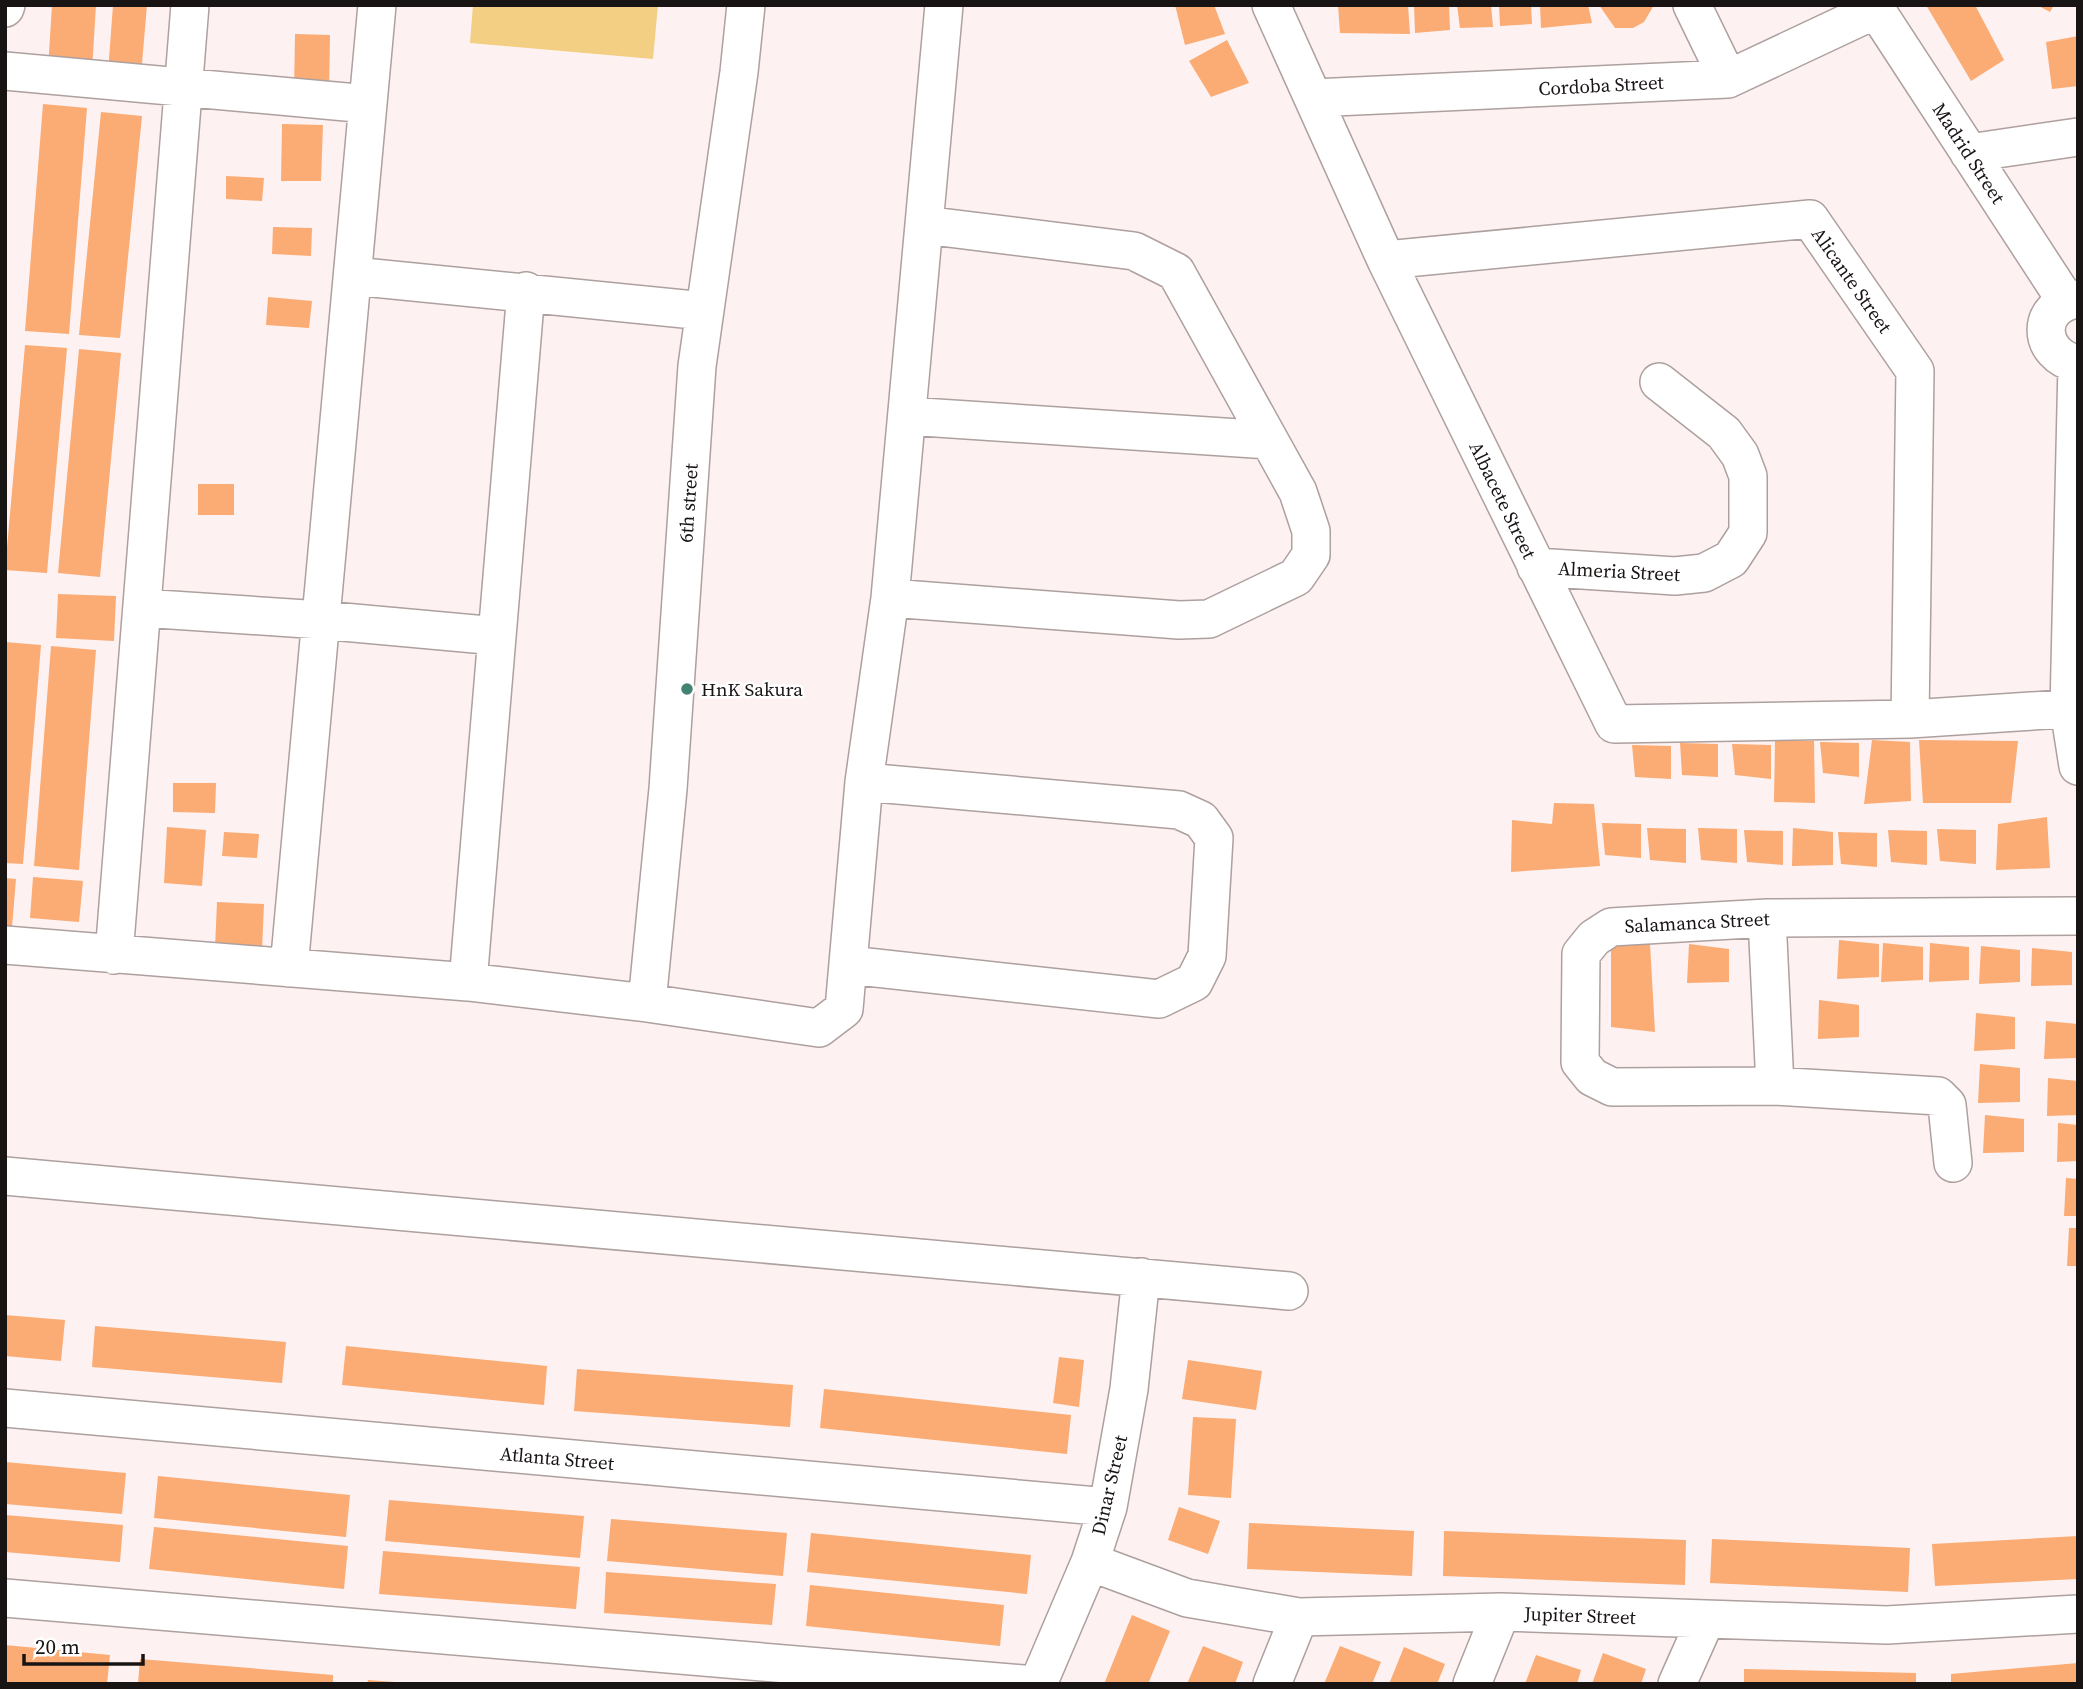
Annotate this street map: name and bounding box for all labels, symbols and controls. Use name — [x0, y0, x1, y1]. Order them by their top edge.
street label: Cordoba Street — [1538, 69, 1665, 101]
street label: Madrid Street — [1927, 98, 2012, 209]
street label: Alicante Street — [1806, 222, 1899, 339]
street label: Albacete Street — [1463, 437, 1543, 564]
street label: 6th street — [672, 462, 704, 543]
street label: Almeria Street — [1557, 555, 1681, 587]
place label: HnK Sakura — [701, 676, 803, 702]
marker: HnK Sakura — [679, 681, 695, 697]
street label: Salamanca Street — [1624, 905, 1771, 939]
street label: Dinar Street — [1085, 1432, 1133, 1538]
street label: Atlanta Street — [499, 1440, 616, 1476]
street label: Jupiter Street — [1523, 1600, 1637, 1630]
scale bar — [24, 1622, 144, 1666]
text: 20 m — [35, 1632, 80, 1661]

